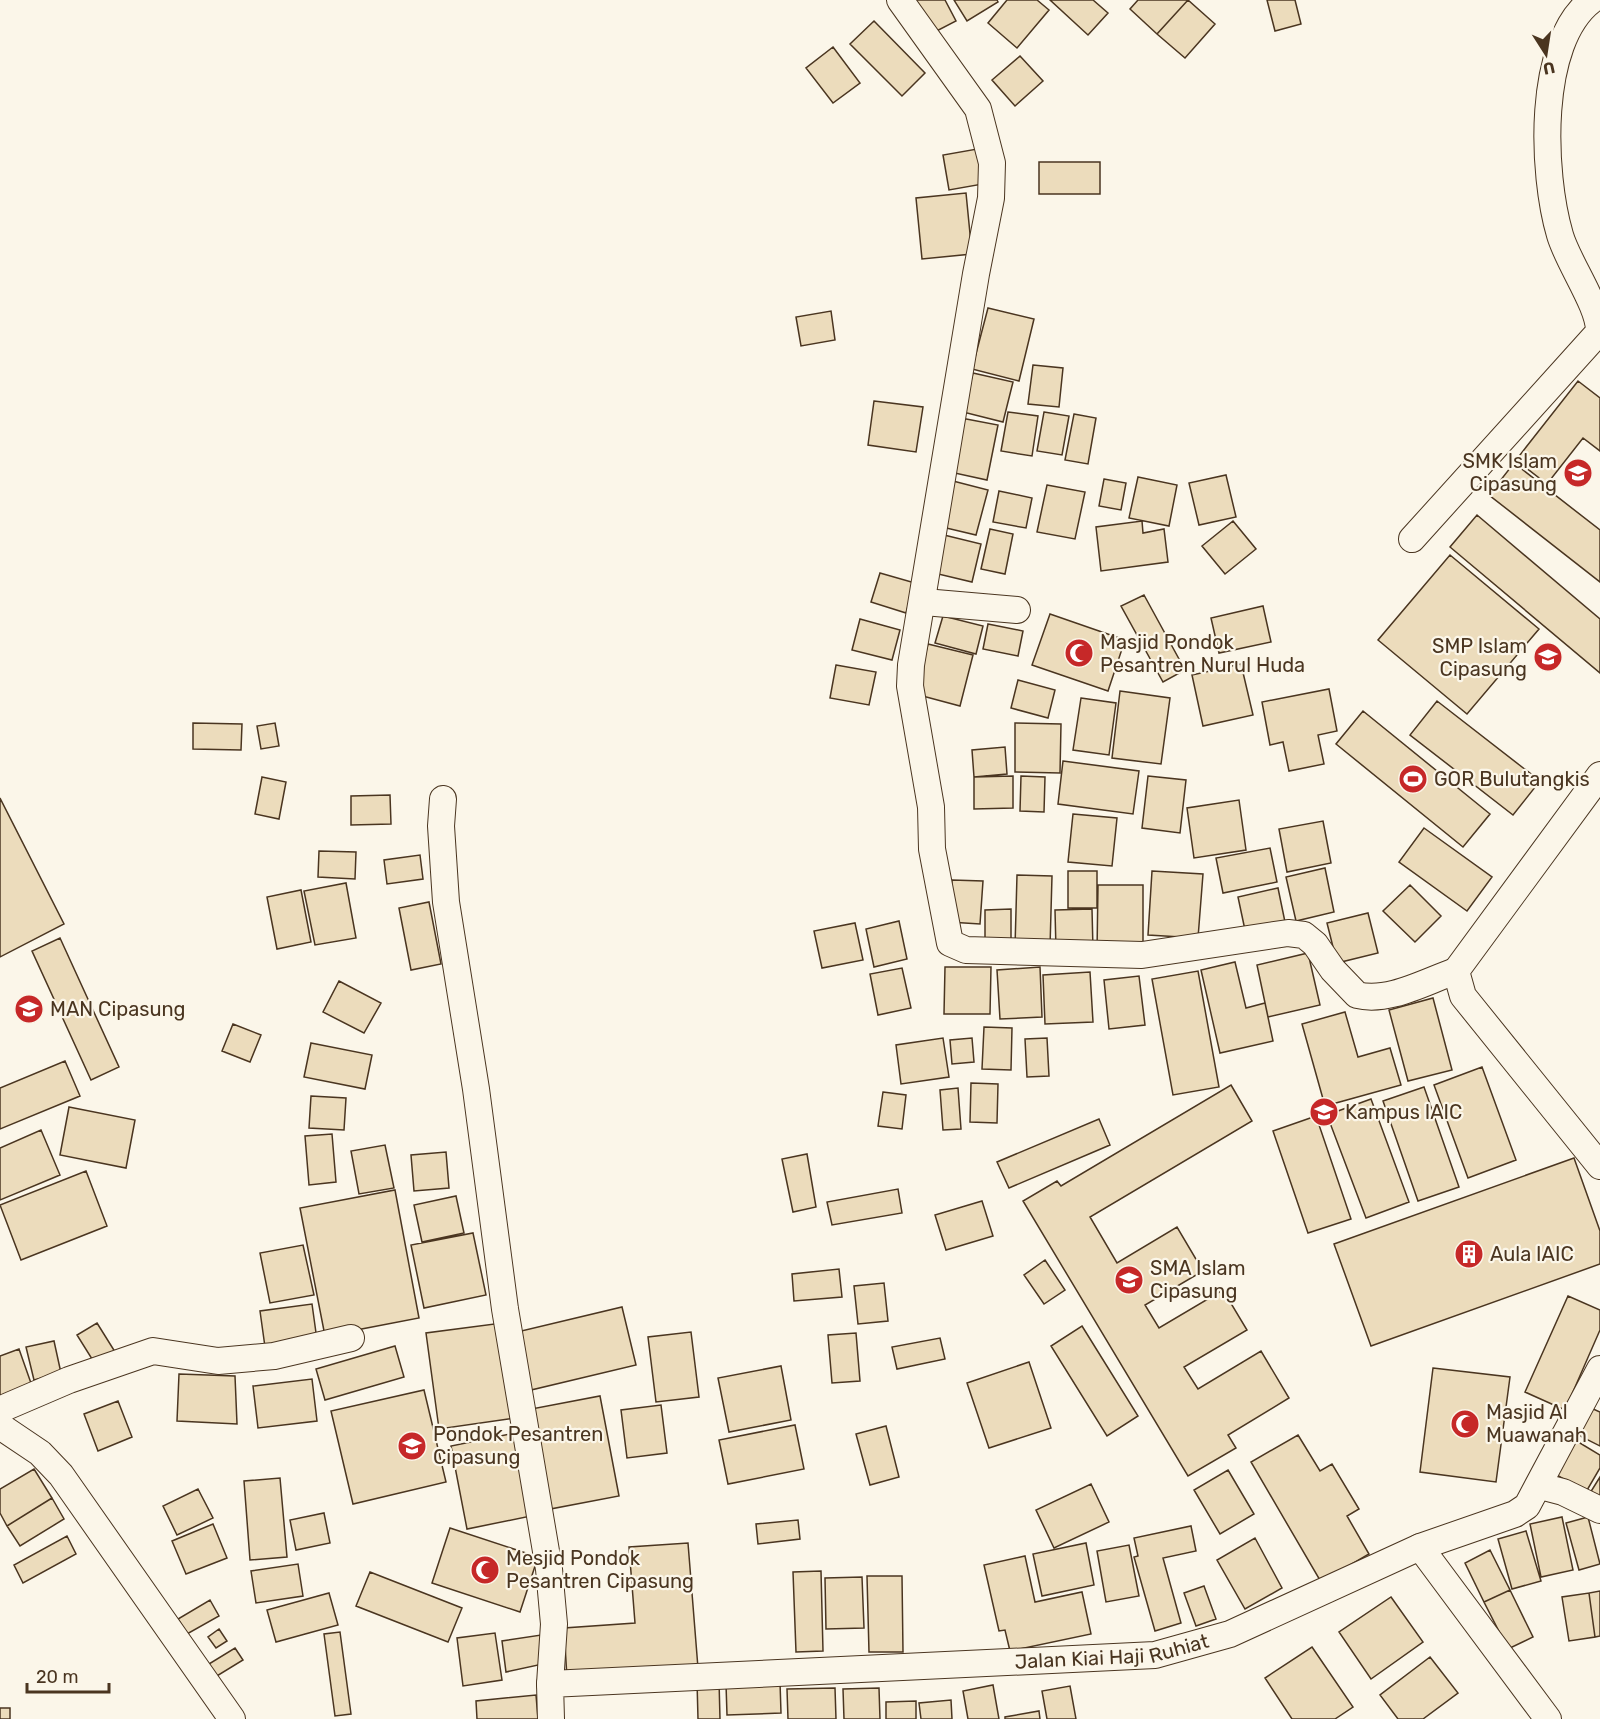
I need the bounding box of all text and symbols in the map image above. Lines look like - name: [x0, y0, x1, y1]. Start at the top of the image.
- north arrow: [1516, 24, 1576, 84]
- text: U: [1541, 58, 1557, 79]
- place label: SMK Islam Cipasung: [1463, 449, 1557, 496]
- school or university icon: SMK Islam Cipasung: [1562, 457, 1594, 489]
- place label: Masjid Pondok Pesantren Nurul Huda: [1100, 630, 1305, 677]
- place label: SMP Islam Cipasung: [1432, 634, 1527, 681]
- mosque icon: Masjid Pondok Pesantren Nurul Huda: [1063, 637, 1095, 669]
- school or university icon: SMP Islam Cipasung: [1532, 641, 1564, 673]
- sports icon: GOR Bulutangkis: [1397, 763, 1429, 795]
- place label: GOR Bulutangkis: [1434, 767, 1590, 791]
- school or university icon: MAN Cipasung: [13, 993, 45, 1025]
- place label: MAN Cipasung: [50, 997, 186, 1021]
- school or university icon: Kampus IAIC: [1308, 1096, 1340, 1128]
- place label: Kampus IAIC: [1345, 1100, 1462, 1124]
- building icon: Aula IAIC: [1453, 1238, 1485, 1270]
- place label: Aula IAIC: [1490, 1242, 1574, 1266]
- place label: SMA Islam Cipasung: [1150, 1256, 1245, 1303]
- school or university icon: SMA Islam Cipasung: [1113, 1264, 1145, 1296]
- place label: Masjid Al Muawanah: [1486, 1400, 1587, 1447]
- mosque icon: Masjid Al Muawanah: [1449, 1408, 1481, 1440]
- place label: Pondok Pesantren Cipasung: [433, 1422, 603, 1469]
- school or university icon: Pondok Pesantren Cipasung: [396, 1430, 428, 1462]
- place label: Mesjid Pondok Pesantren Cipasung: [506, 1546, 694, 1593]
- mosque icon: Mesjid Pondok Pesantren Cipasung: [469, 1554, 501, 1586]
- street label: Jalan Kiai Haji Ruhiat: [1014, 1629, 1211, 1674]
- scale bar: [27, 1656, 110, 1694]
- text: 20 m: [36, 1666, 78, 1688]

